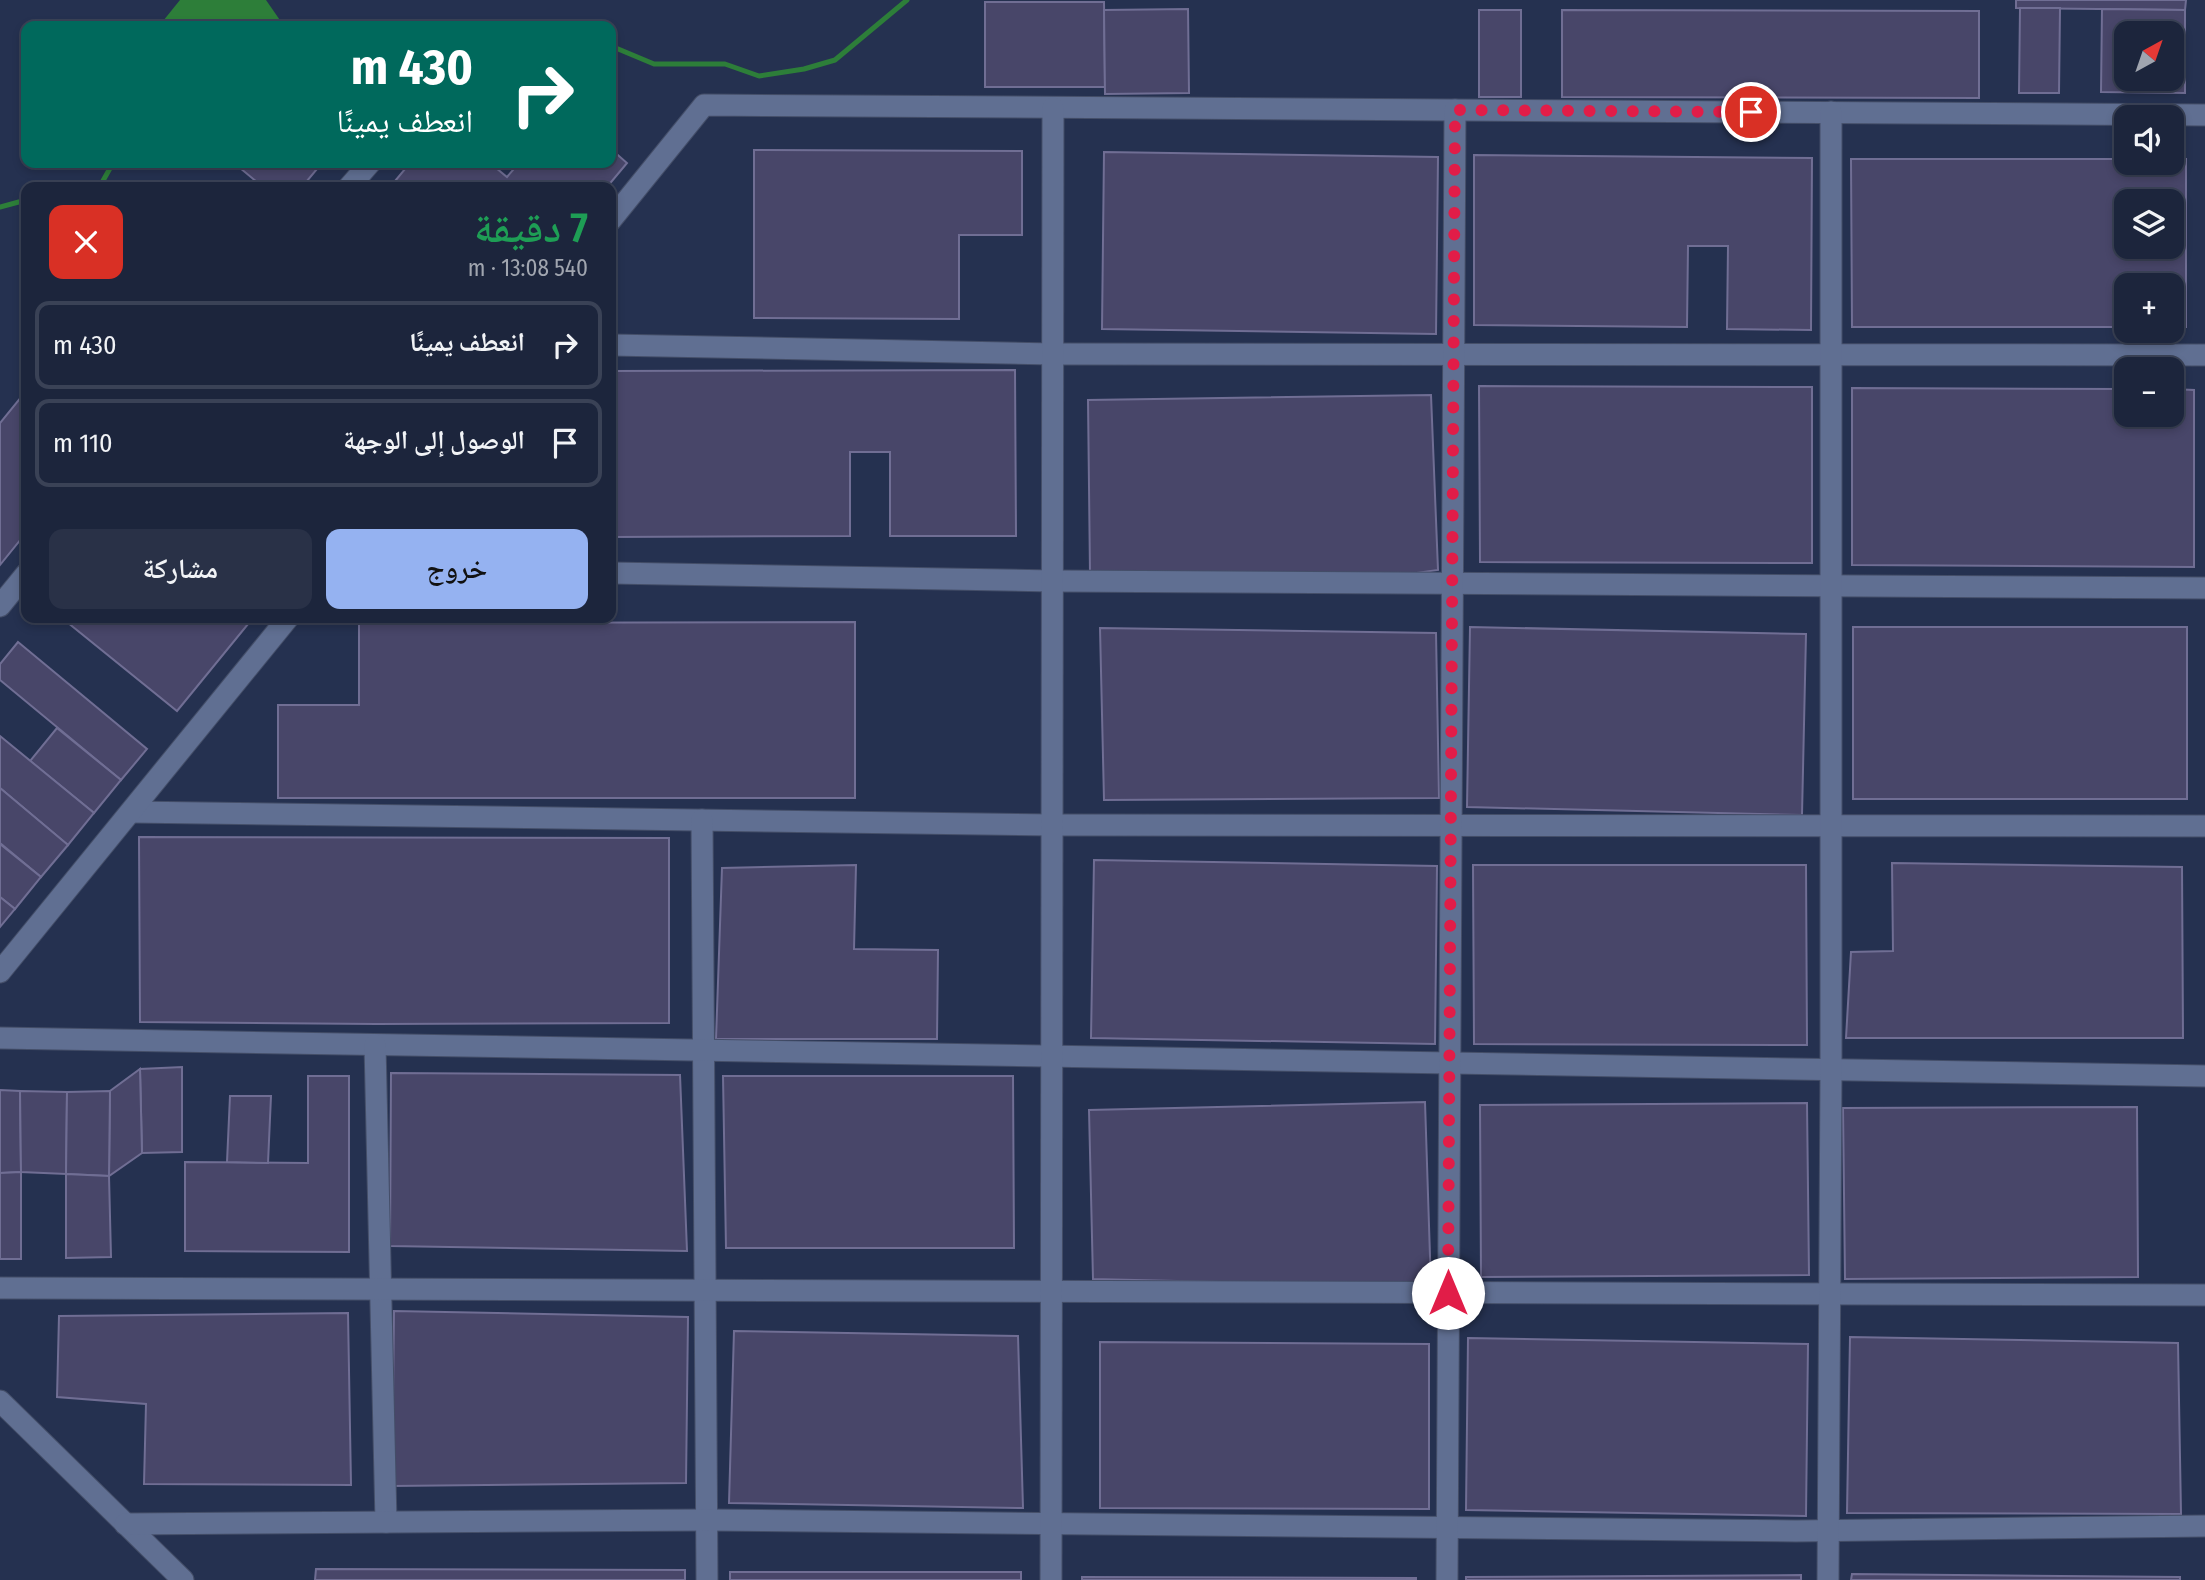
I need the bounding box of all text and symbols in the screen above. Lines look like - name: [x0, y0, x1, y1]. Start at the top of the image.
- north arrow: [2114, 21, 2184, 91]
- map controls: [2114, 21, 2184, 427]
- text: 430 m: [351, 38, 473, 97]
- icon: right: [497, 49, 588, 140]
- pin: [1721, 82, 1781, 142]
- icon: arrive: [1732, 93, 1770, 131]
- text: انعطف يمينًا: [336, 102, 473, 140]
- button: sound: [2114, 105, 2184, 175]
- button: layers: [2114, 189, 2184, 259]
- text: 7 دقيقة: [474, 203, 588, 253]
- button: close: [49, 205, 123, 279]
- text: 540 m · 13:08: [468, 254, 588, 282]
- button: +: [2114, 273, 2184, 343]
- icon: right: [546, 326, 584, 364]
- text: انعطف يمينًا: [409, 327, 525, 358]
- text: 430 m: [53, 330, 117, 361]
- button: −: [2114, 357, 2184, 427]
- icon: arrive: [546, 424, 584, 462]
- text: الوصول إلى الوجهة: [343, 425, 525, 456]
- text: 110 m: [53, 428, 113, 459]
- button: مشاركة: [49, 529, 312, 609]
- button: خروج: [326, 529, 588, 609]
- position arrow: [1411, 1256, 1485, 1330]

